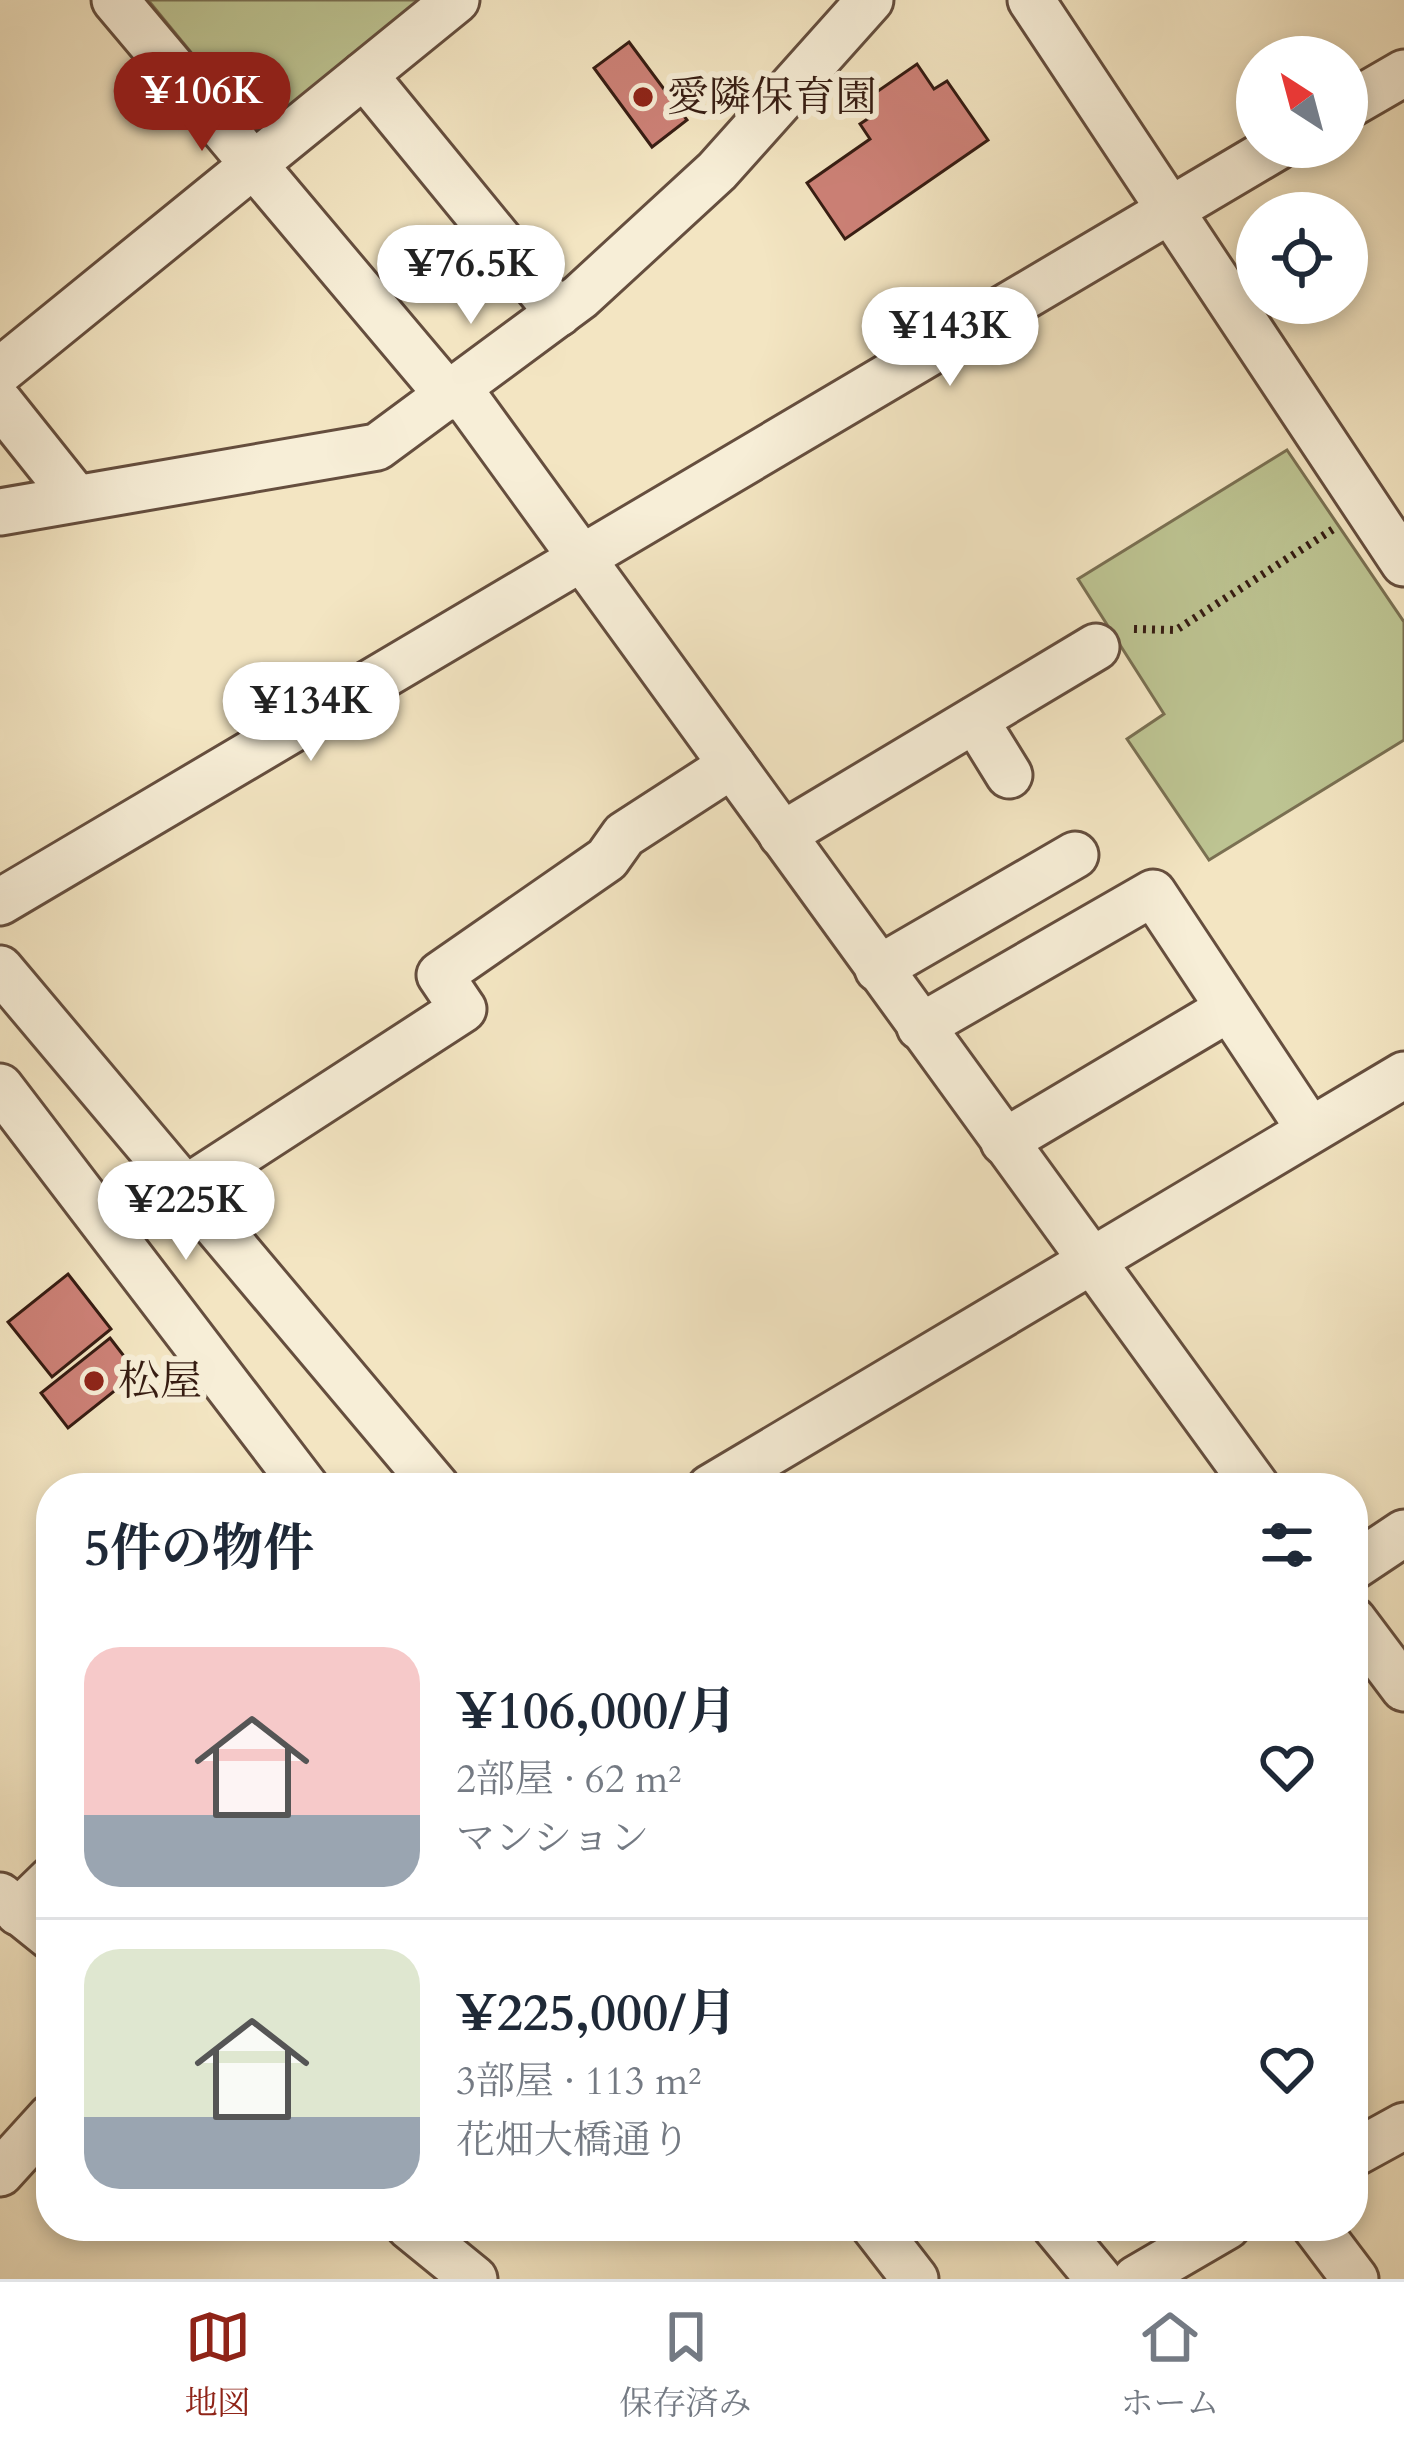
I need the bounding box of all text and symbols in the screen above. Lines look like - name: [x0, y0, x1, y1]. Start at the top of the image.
- north arrow: [1236, 36, 1368, 168]
- map controls: [1236, 36, 1368, 324]
- pin: ¥106K: [118, 52, 286, 154]
- text: ¥106K: [141, 64, 263, 117]
- place label: 愛隣保育園: [667, 69, 877, 126]
- marker: 愛隣保育園: [630, 84, 656, 110]
- button: locate: [1236, 192, 1368, 324]
- pin: ¥76.5K: [373, 225, 569, 327]
- text: ¥76.5K: [404, 237, 538, 290]
- pin: ¥143K: [866, 287, 1034, 389]
- text: ¥143K: [889, 299, 1011, 352]
- pin: ¥134K: [227, 662, 395, 764]
- text: ¥134K: [250, 674, 372, 727]
- pin: ¥225K: [102, 1161, 270, 1263]
- text: ¥225K: [125, 1173, 247, 1226]
- place label: 松屋: [118, 1353, 202, 1410]
- marker: 松屋: [81, 1368, 107, 1394]
- icon: filters: [1254, 1512, 1320, 1578]
- text: 5件の物件: [84, 1514, 314, 1584]
- text: ¥106,000/月: [456, 1677, 737, 1747]
- icon: home: [180, 1695, 324, 1839]
- icon: heart: [1254, 1734, 1320, 1800]
- text: 2部屋 · 62 m²: [456, 1753, 681, 1806]
- text: マンション: [456, 1812, 649, 1865]
- text: ¥225,000/月: [456, 1979, 737, 2049]
- icon: home: [180, 1997, 324, 2141]
- icon: heart: [1254, 2036, 1320, 2102]
- text: 3部屋 · 113 m²: [456, 2055, 701, 2108]
- text: 花畑大橋通り: [456, 2114, 690, 2167]
- tab: 地図: [185, 2304, 251, 2426]
- tab: 保存済み: [620, 2304, 752, 2426]
- tab: ホーム: [1121, 2304, 1220, 2426]

